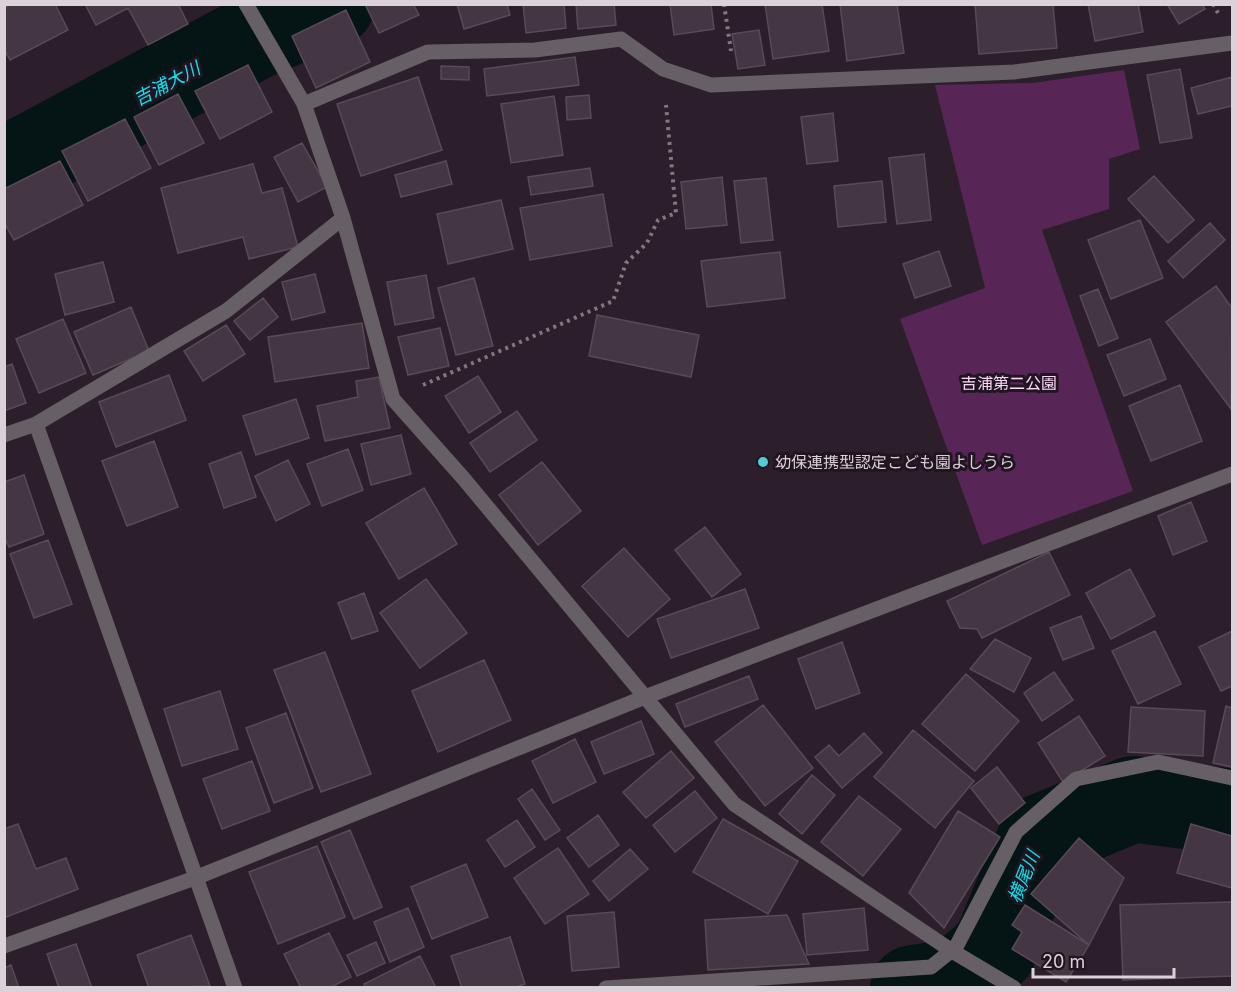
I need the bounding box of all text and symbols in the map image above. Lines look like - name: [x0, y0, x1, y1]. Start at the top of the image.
- water label: 吉浦大川: [130, 56, 205, 110]
- park label: 吉浦第二公園: [961, 373, 1057, 393]
- place label: 幼保連携型認定こども園よしうら: [775, 452, 1015, 472]
- marker: 幼保連携型認定こども園よしうら: [756, 455, 770, 469]
- water label: 横尾川: [1004, 846, 1044, 906]
- scale bar: [1033, 941, 1174, 979]
- text: 20 m: [1042, 951, 1085, 972]

